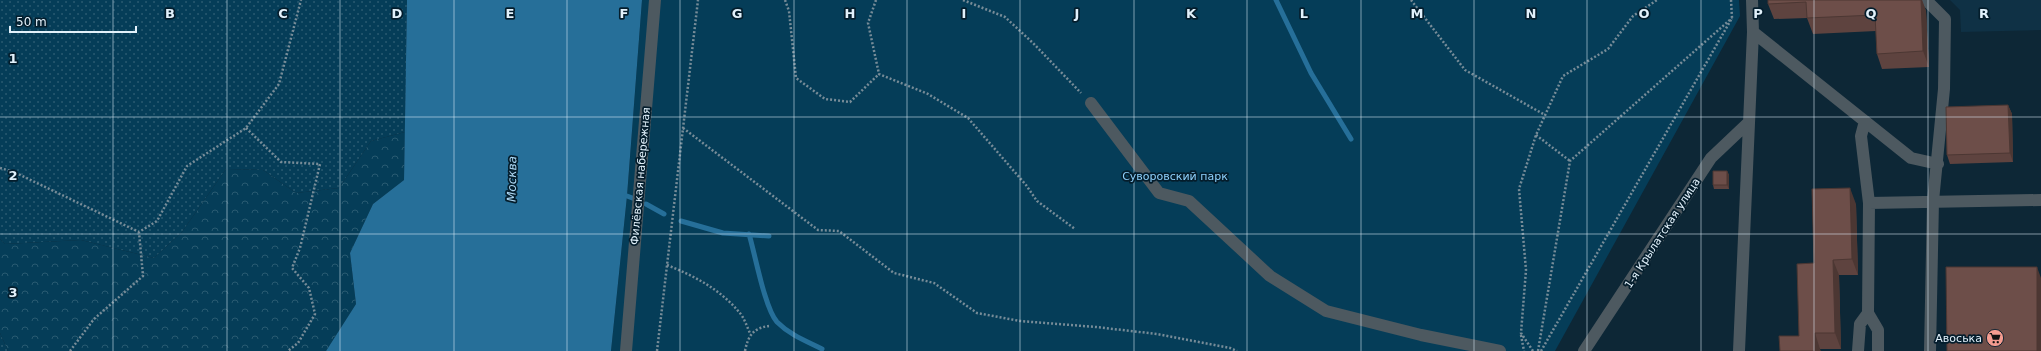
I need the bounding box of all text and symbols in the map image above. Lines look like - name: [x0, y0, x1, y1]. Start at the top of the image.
- text: B: [165, 6, 175, 21]
- text: C: [278, 6, 288, 21]
- text: D: [392, 6, 403, 21]
- text: E: [506, 6, 514, 21]
- text: F: [620, 6, 628, 21]
- text: G: [732, 6, 742, 21]
- text: H: [845, 6, 855, 21]
- text: I: [962, 6, 966, 21]
- text: J: [1074, 6, 1079, 21]
- text: K: [1186, 6, 1197, 21]
- text: L: [1300, 6, 1308, 21]
- text: M: [1411, 6, 1423, 21]
- text: N: [1526, 6, 1536, 21]
- text: O: [1638, 6, 1650, 21]
- text: P: [1753, 6, 1763, 21]
- text: Q: [1865, 6, 1877, 21]
- text: R: [1979, 6, 1989, 21]
- scale bar: [10, 8, 136, 34]
- text: 50 m: [16, 15, 47, 29]
- text: 1: [8, 51, 18, 66]
- street label: Филёвская набережная: [628, 107, 653, 245]
- water label: Москва: [505, 156, 519, 202]
- text: 2: [8, 168, 18, 183]
- park label: Суворовский парк: [1122, 170, 1228, 183]
- street label: 1-я Крылатская улица: [1622, 176, 1703, 291]
- text: 3: [8, 285, 18, 300]
- supermarket icon: Авоська: [1985, 328, 2005, 348]
- place label: Авоська: [1935, 332, 1982, 345]

